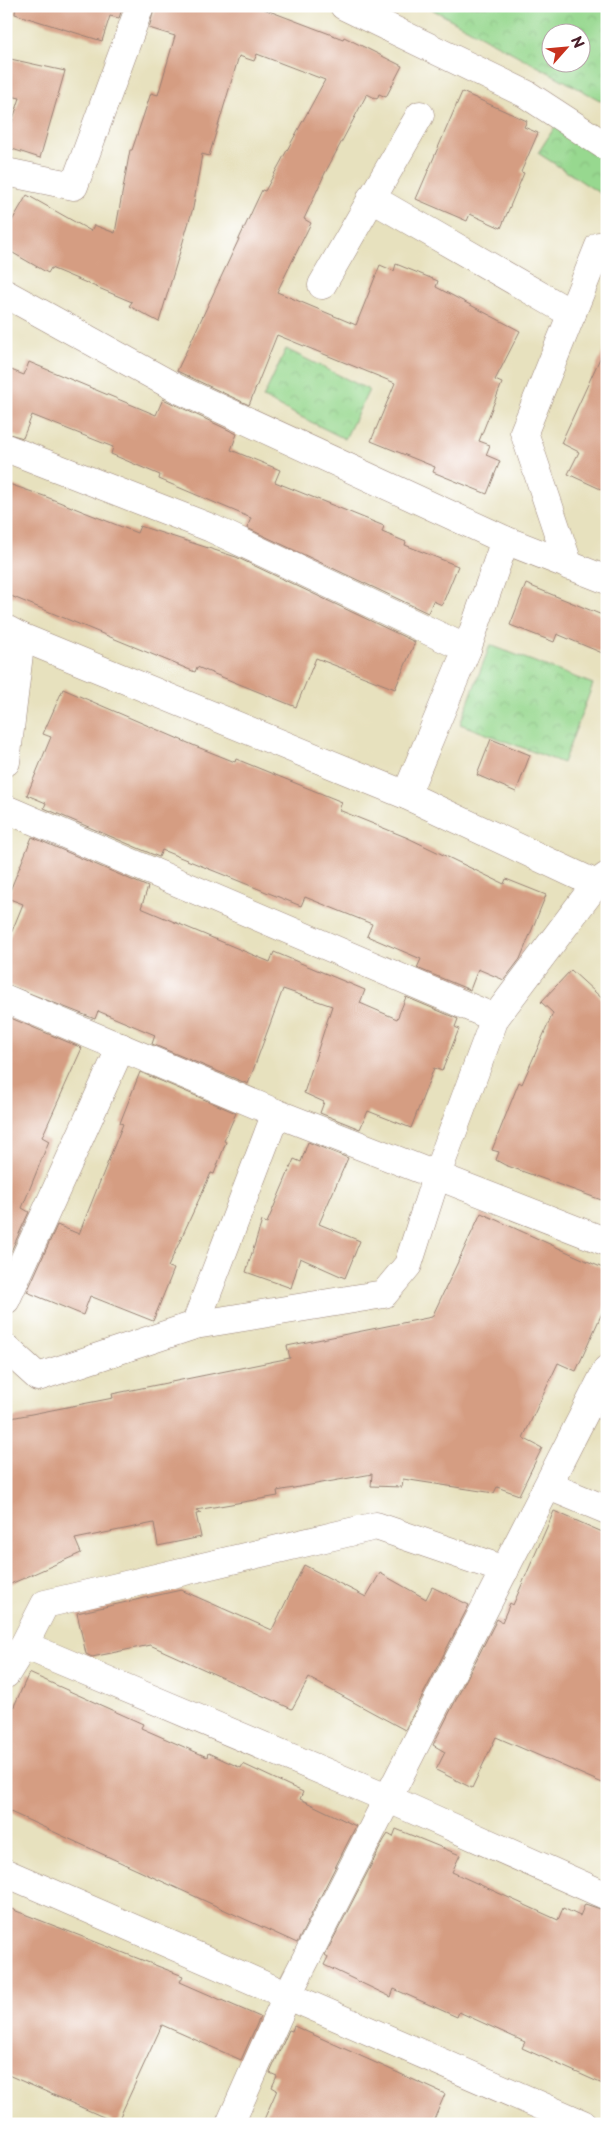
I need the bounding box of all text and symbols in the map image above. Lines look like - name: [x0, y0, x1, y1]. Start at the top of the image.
- north arrow: [540, 22, 590, 72]
- text: N: [566, 32, 590, 52]

